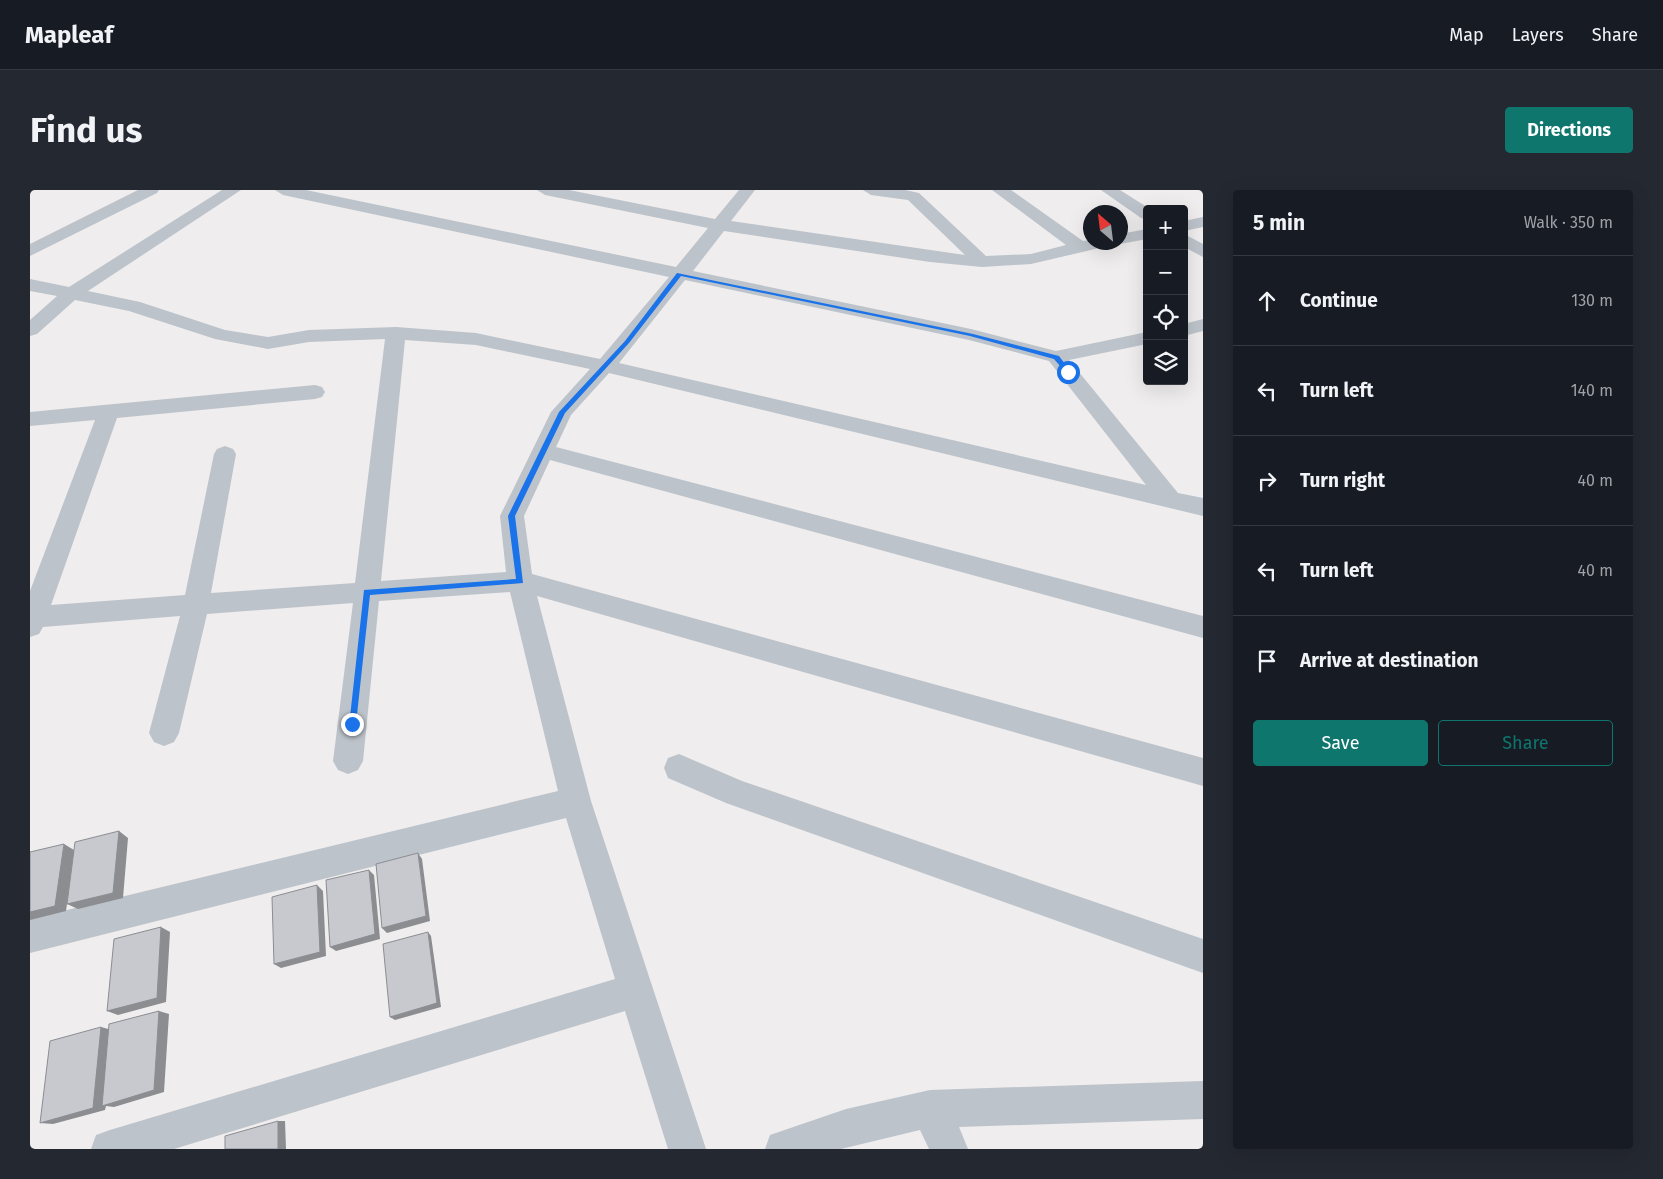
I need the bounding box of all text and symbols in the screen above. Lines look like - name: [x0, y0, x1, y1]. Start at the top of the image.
- text: Mapleaf: [25, 21, 113, 49]
- text: Map: [1449, 24, 1484, 46]
- text: Layers: [1512, 24, 1564, 46]
- text: Share: [1592, 24, 1638, 46]
- button: Directions: [1505, 107, 1633, 153]
- text: Find us: [30, 109, 142, 151]
- north arrow: [1083, 205, 1128, 250]
- map controls: [1143, 205, 1188, 385]
- button: +: [1143, 205, 1188, 250]
- text: 5 min: [1253, 210, 1305, 236]
- text: Walk · 350 m: [1524, 213, 1613, 232]
- button: −: [1143, 250, 1188, 295]
- icon: ahead: [1253, 287, 1281, 315]
- text: Continue: [1300, 289, 1378, 312]
- text: 130 m: [1571, 291, 1613, 310]
- button: locate: [1143, 295, 1188, 340]
- button: layers: [1143, 340, 1188, 385]
- route start: [1057, 361, 1080, 384]
- icon: left: [1253, 377, 1281, 405]
- text: Turn left: [1300, 379, 1374, 402]
- text: 140 m: [1571, 381, 1613, 400]
- icon: right: [1253, 467, 1281, 495]
- text: Turn right: [1300, 469, 1385, 492]
- text: 40 m: [1578, 471, 1613, 490]
- icon: left: [1253, 557, 1281, 585]
- text: Turn left: [1300, 559, 1374, 582]
- text: 40 m: [1578, 561, 1613, 580]
- icon: arrive: [1253, 647, 1281, 675]
- text: Arrive at destination: [1300, 649, 1479, 672]
- route end: [341, 713, 364, 736]
- button: Save: [1253, 720, 1428, 766]
- button: Share: [1438, 720, 1613, 766]

